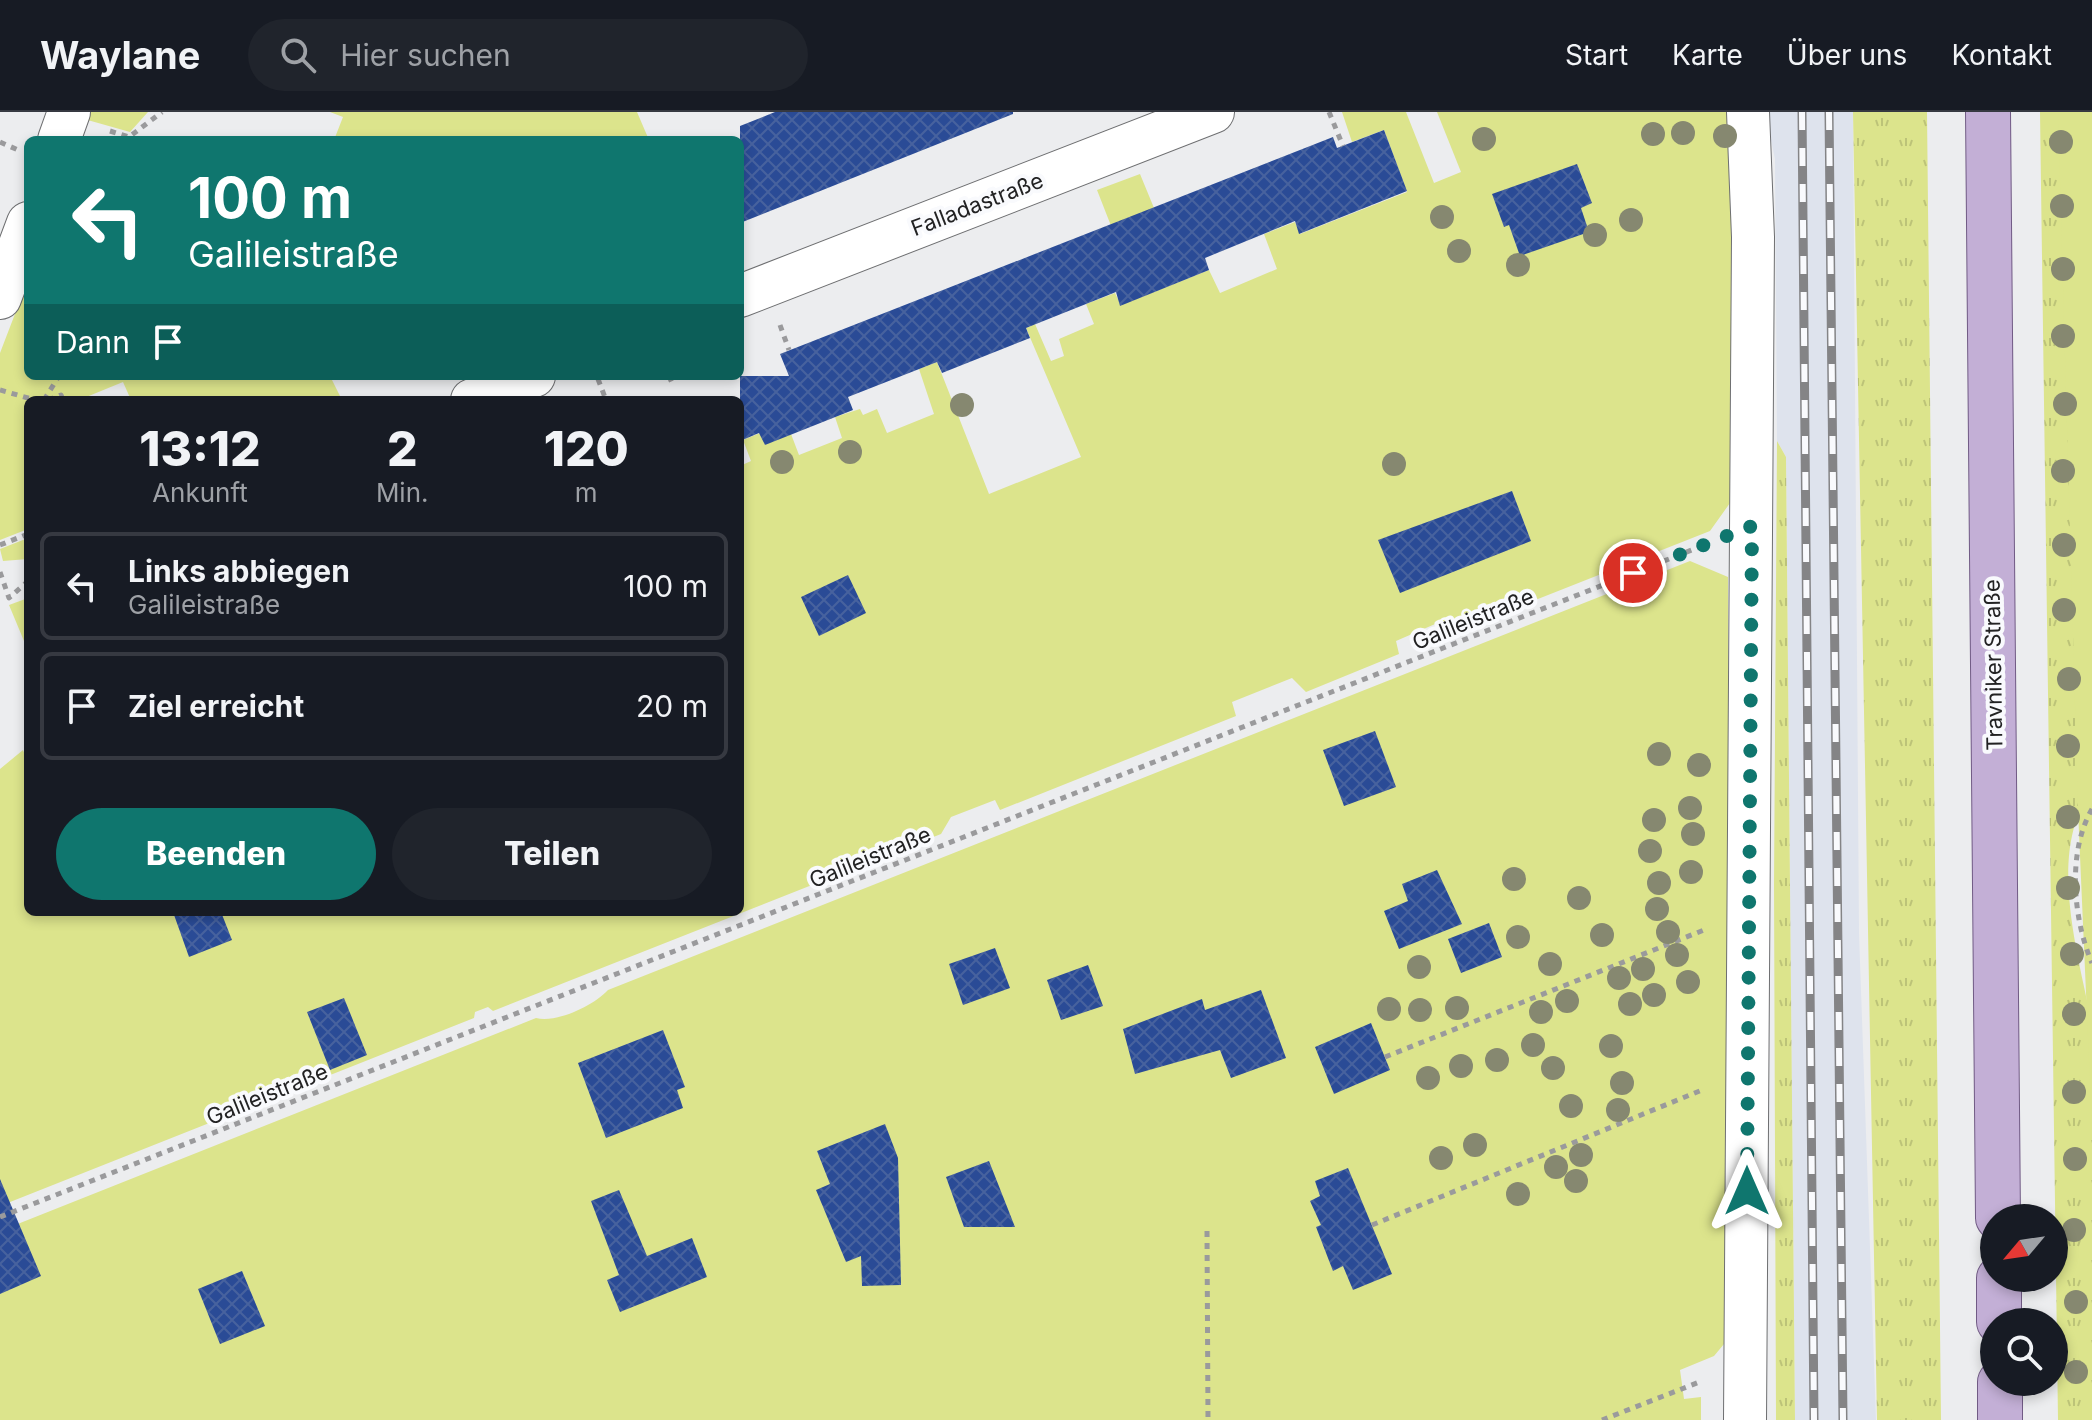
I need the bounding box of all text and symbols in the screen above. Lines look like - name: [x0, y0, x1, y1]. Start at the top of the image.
- search box: [248, 19, 808, 91]
- text: Waylane: [40, 32, 200, 78]
- icon: search: [276, 33, 320, 77]
- text: Hier suchen: [340, 37, 511, 73]
- text: Start: [1565, 38, 1628, 72]
- text: Karte: [1672, 38, 1743, 72]
- text: Über uns: [1787, 38, 1907, 72]
- text: Kontakt: [1951, 38, 2052, 72]
- text: 100 m: [188, 164, 352, 232]
- street label: Falladastraße: [907, 167, 1047, 241]
- icon: left: [56, 168, 160, 272]
- text: Galileistraße: [188, 232, 399, 276]
- icon: arrive: [146, 320, 190, 364]
- text: Dann: [56, 324, 130, 360]
- text: 13:12: [139, 419, 261, 478]
- text: 2: [387, 419, 418, 478]
- text: 120: [544, 419, 629, 478]
- text: Ankunft: [152, 477, 248, 508]
- text: Min.: [376, 477, 429, 508]
- text: m: [575, 477, 598, 508]
- pin: [1599, 539, 1667, 607]
- icon: arrive: [1611, 551, 1655, 595]
- text: Links abbiegen: [128, 553, 350, 589]
- icon: left: [60, 564, 104, 608]
- text: 100 m: [623, 568, 708, 604]
- street label: Travniker Straße: [1979, 579, 2007, 751]
- street label: Galileistraße: [1408, 583, 1538, 655]
- text: Galileistraße: [128, 589, 280, 620]
- icon: arrive: [60, 684, 104, 728]
- text: Ziel erreicht: [128, 688, 304, 724]
- text: 20 m: [636, 688, 708, 724]
- button: Beenden: [56, 808, 376, 900]
- button: Teilen: [392, 808, 712, 900]
- street label: Galileistraße: [805, 821, 935, 893]
- street label: Galileistraße: [202, 1058, 332, 1130]
- position arrow: [1705, 1149, 1789, 1233]
- north arrow: [1980, 1204, 2068, 1292]
- map controls: [1980, 1204, 2068, 1396]
- button: search: [1980, 1308, 2068, 1396]

